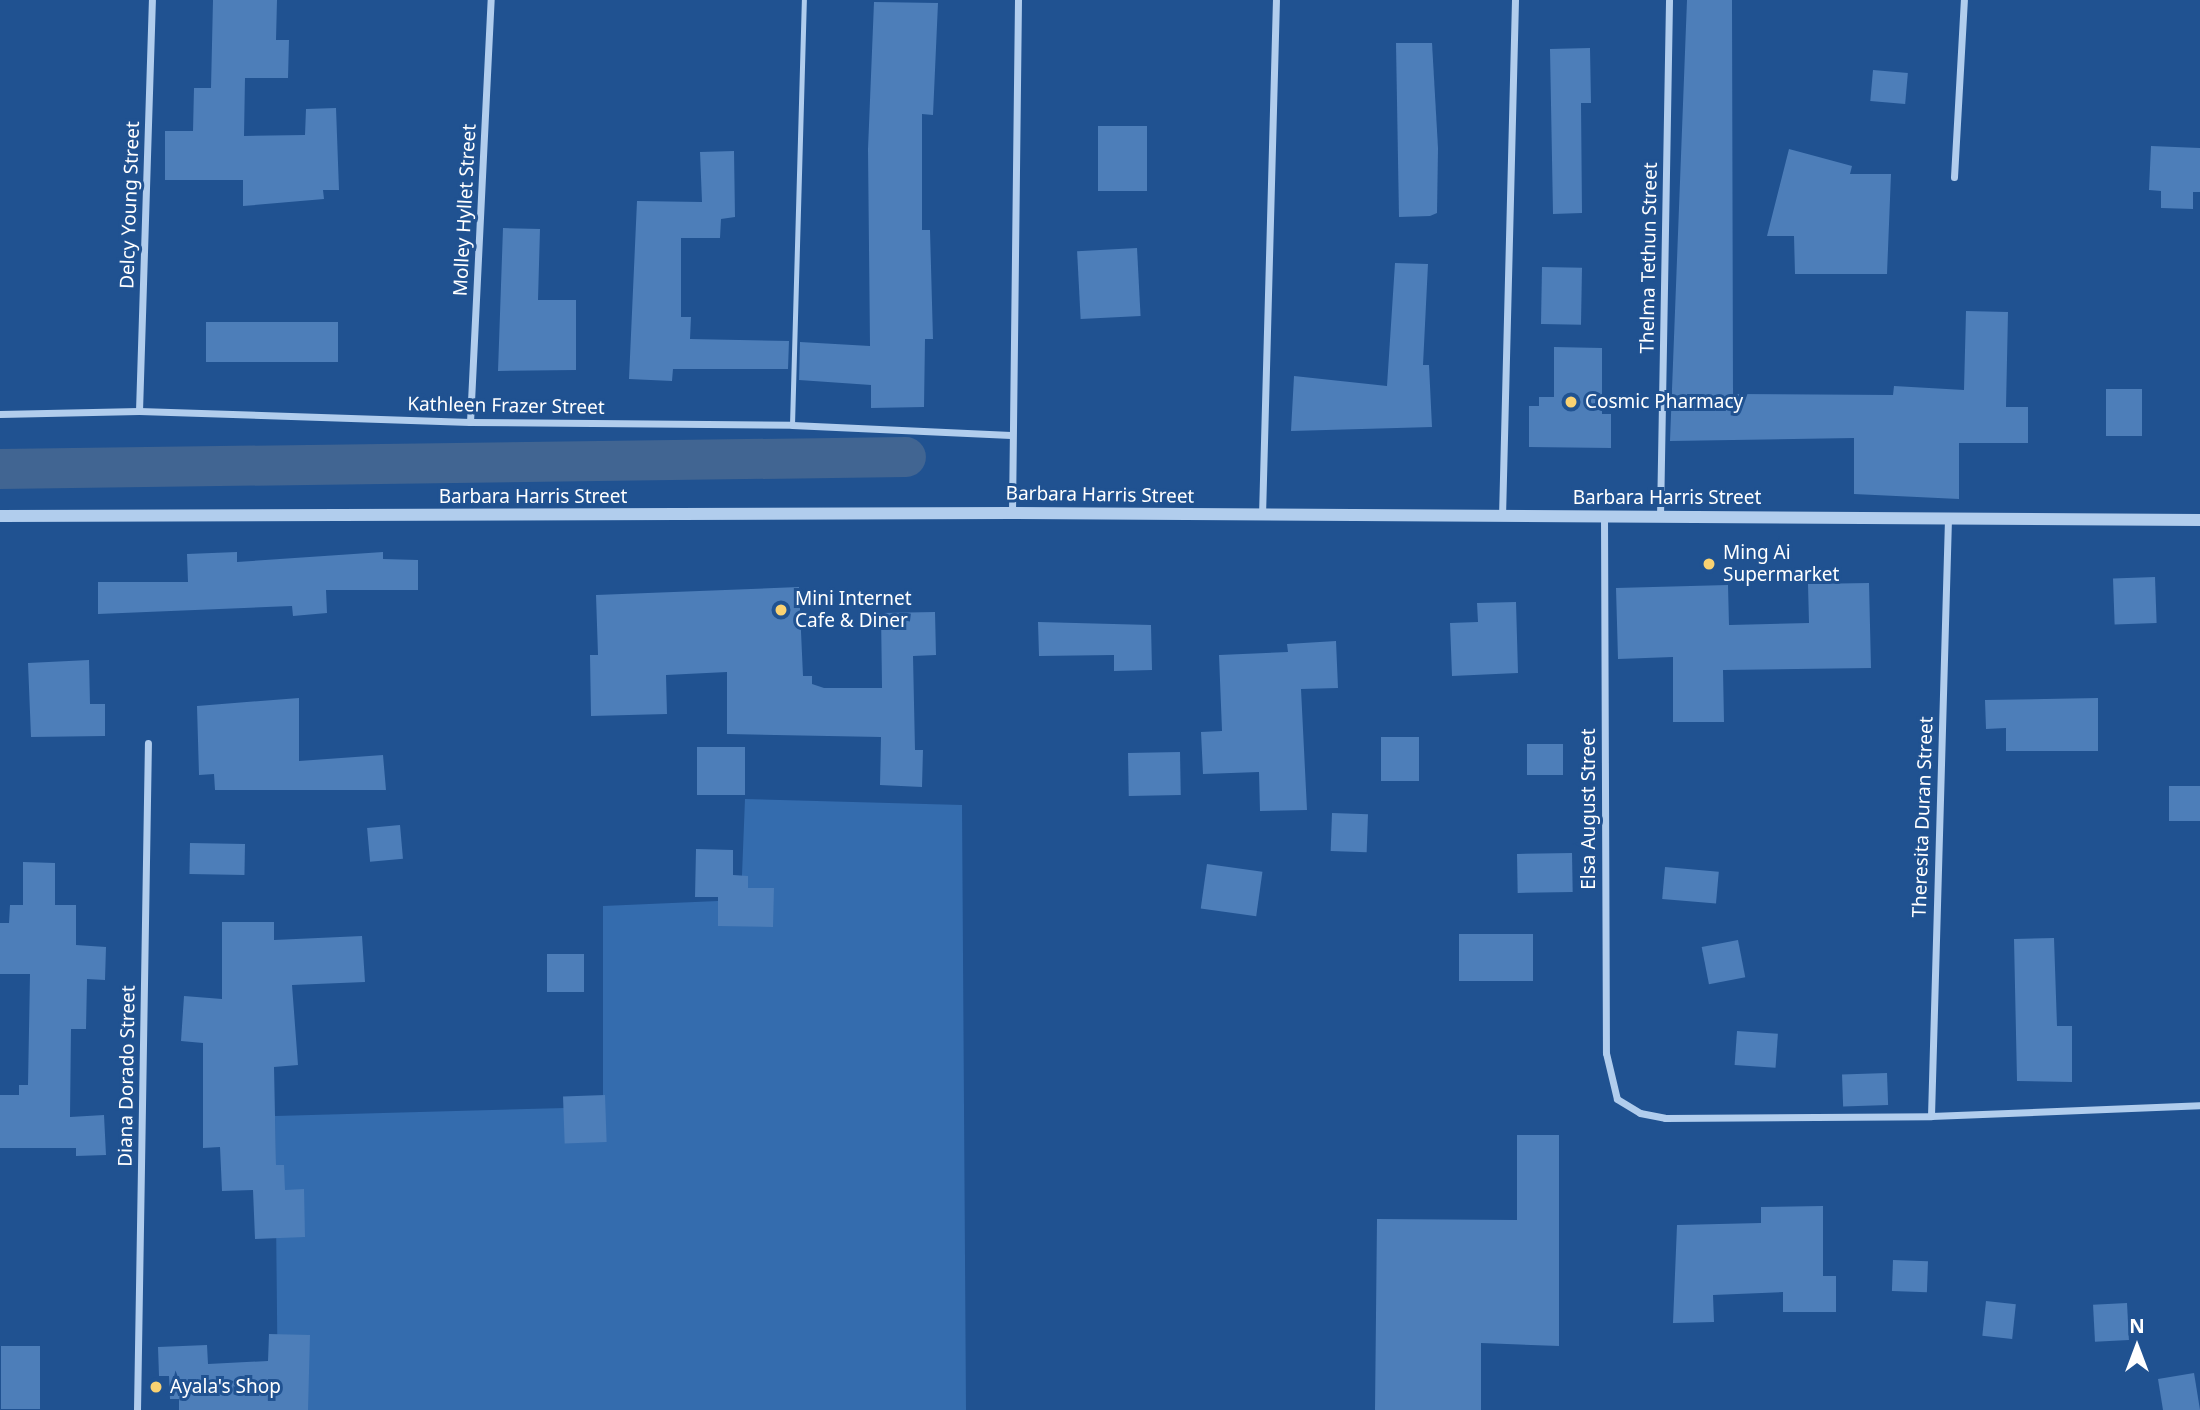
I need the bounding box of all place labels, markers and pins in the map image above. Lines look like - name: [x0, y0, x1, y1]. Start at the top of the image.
- place label: Cosmic Pharmacy: [1585, 391, 1743, 413]
- marker: Cosmic Pharmacy: [1563, 394, 1579, 410]
- place label: Ming Ai Supermarket: [1723, 542, 1839, 586]
- marker: Ming Ai Supermarket: [1701, 556, 1717, 572]
- place label: Mini Internet Cafe & Diner: [795, 588, 912, 632]
- marker: Mini Internet Cafe & Diner: [773, 602, 789, 618]
- place label: Ayala's Shop: [170, 1376, 281, 1398]
- marker: Ayala's Shop: [148, 1379, 164, 1395]

